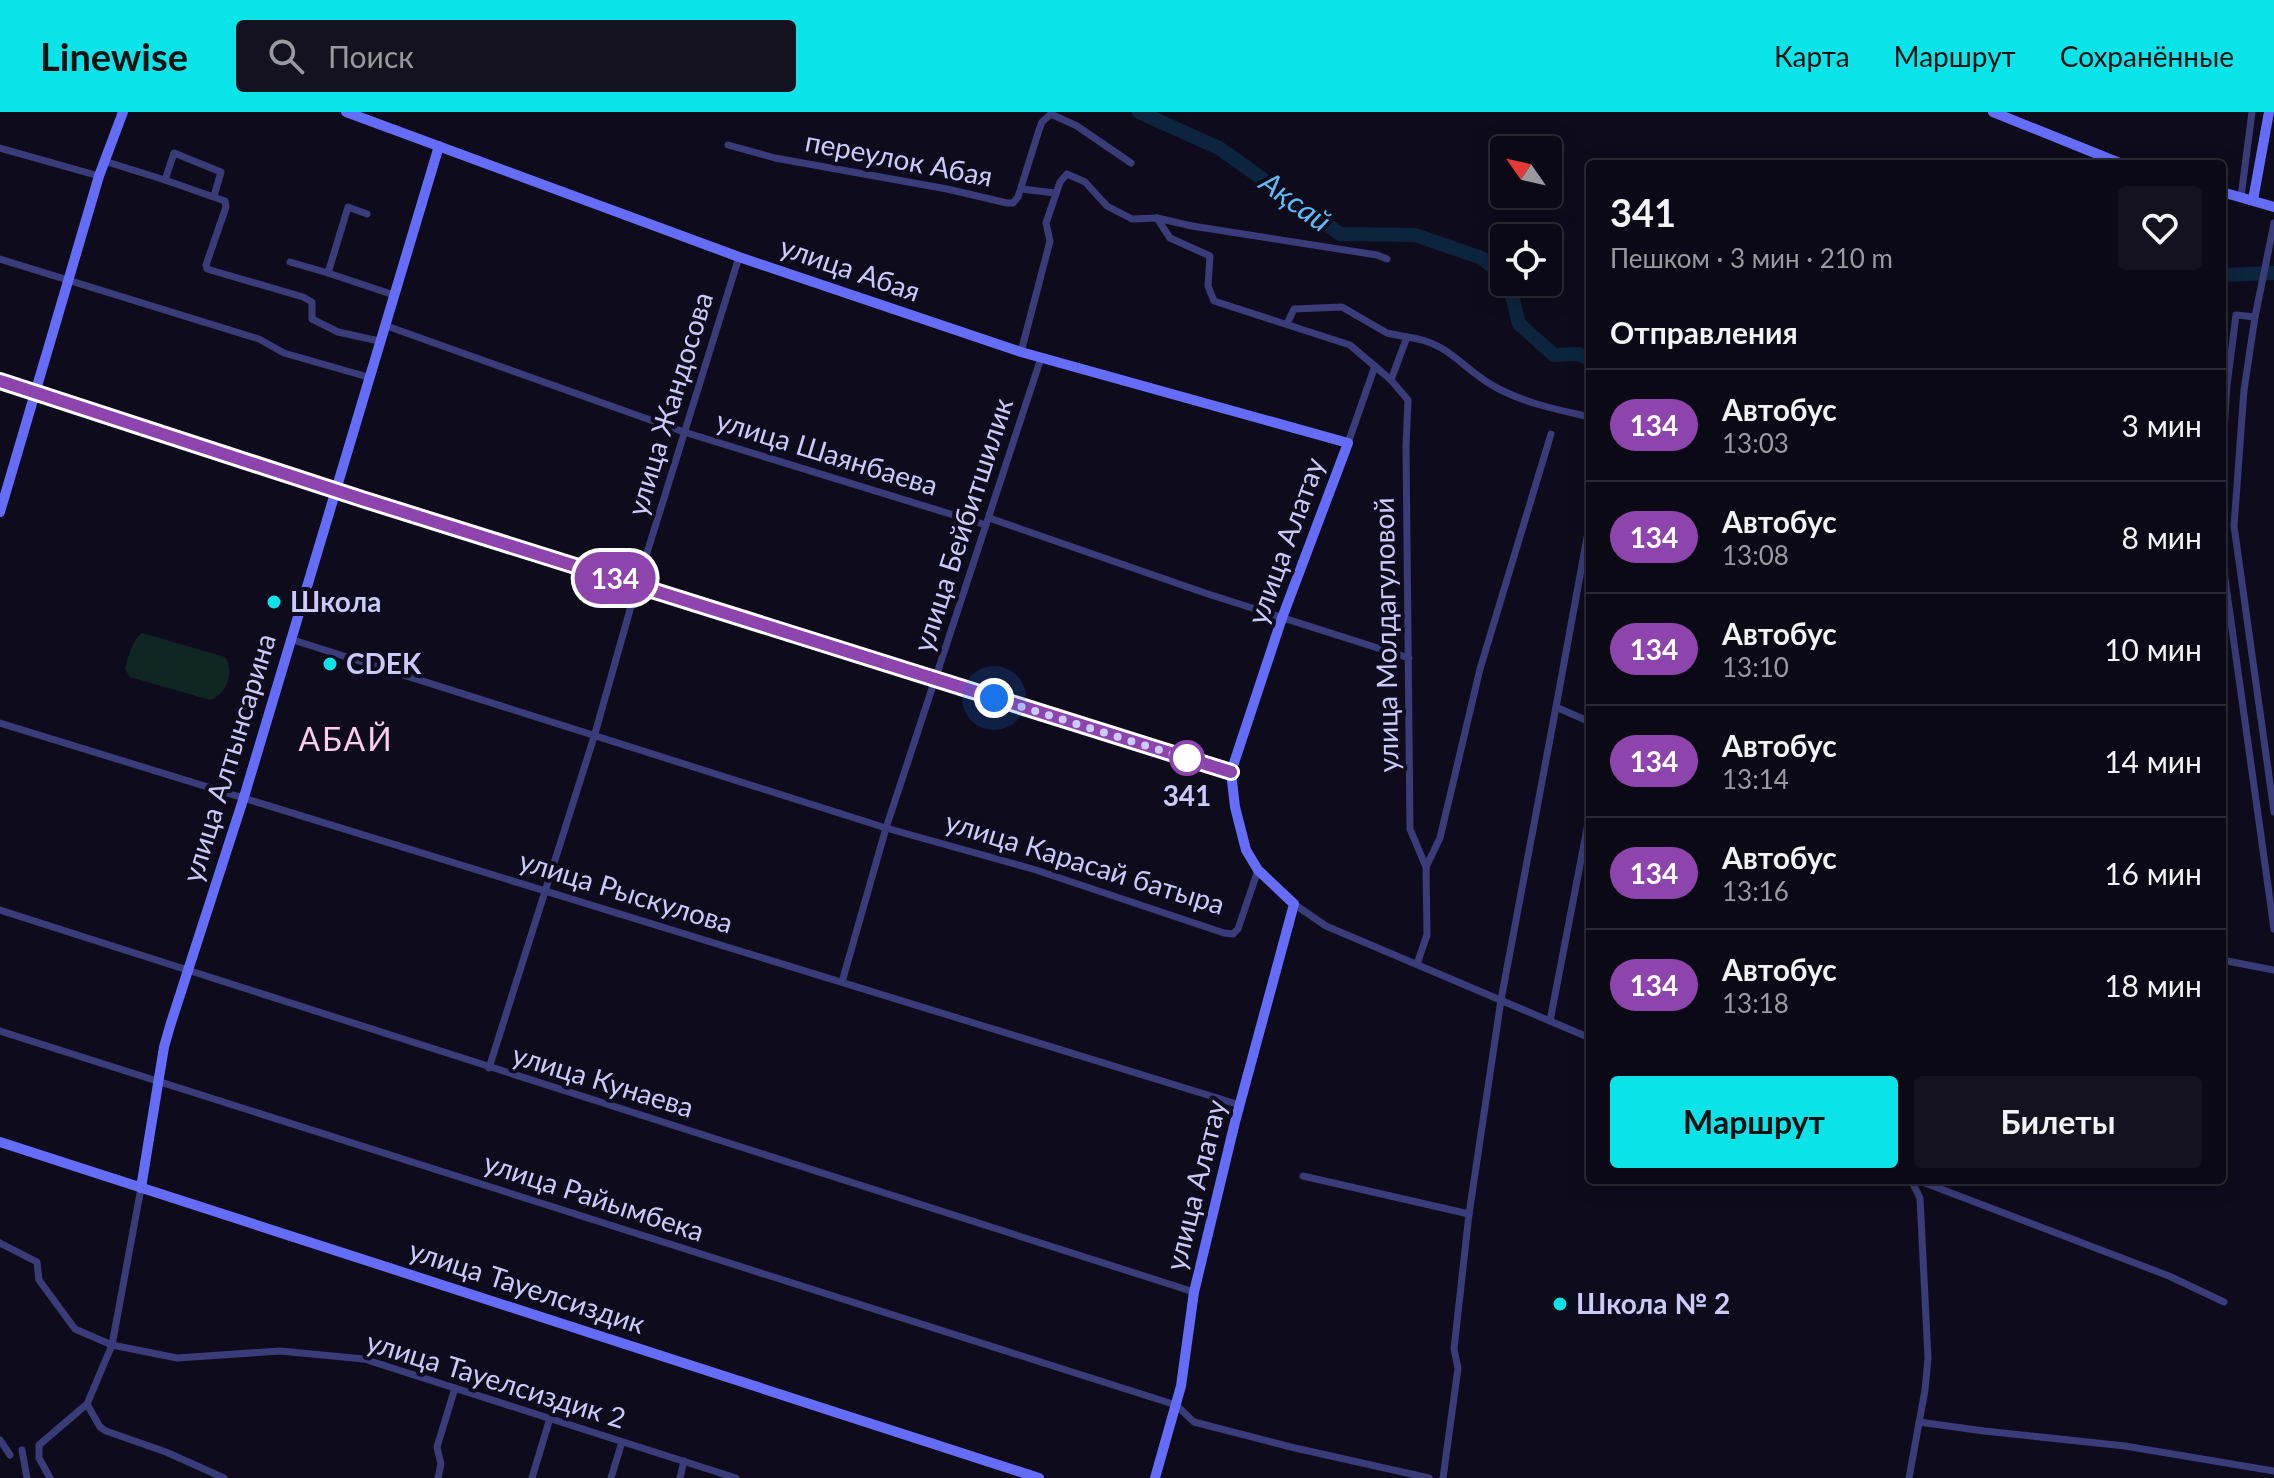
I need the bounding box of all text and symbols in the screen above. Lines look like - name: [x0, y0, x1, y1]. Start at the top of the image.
- search box: [236, 20, 796, 92]
- text: Linewise: [40, 33, 188, 79]
- icon: search: [264, 34, 308, 78]
- text: Поиск: [328, 38, 414, 74]
- text: Карта: [1774, 39, 1850, 73]
- text: Маршрут: [1894, 39, 2016, 73]
- text: Сохранённые: [2060, 39, 2234, 73]
- street label: переулок Абая: [803, 123, 996, 193]
- north arrow: [1490, 136, 1562, 208]
- map controls: [1490, 136, 1562, 296]
- water label: Ақсай: [1253, 162, 1339, 238]
- button: heart: [2118, 186, 2202, 270]
- text: 341: [1610, 189, 1676, 235]
- button: locate: [1490, 224, 1562, 296]
- street label: улица Абая: [776, 228, 925, 308]
- text: Пешком · 3 мин · 210 m: [1610, 242, 1893, 274]
- street label: улица Жандосова: [619, 288, 719, 520]
- text: Отправления: [1610, 314, 1798, 350]
- text: Автобус: [1722, 391, 1837, 427]
- street label: улица Бейбитшилик: [905, 393, 1019, 656]
- street label: улица Шаянбаева: [712, 402, 942, 502]
- text: 3 мин: [2122, 407, 2202, 443]
- text: 134: [1630, 408, 1678, 442]
- text: 13:03: [1722, 427, 1789, 459]
- street label: улица Алатау: [1239, 452, 1331, 629]
- street label: улица Молдагуловой: [1366, 497, 1404, 773]
- text: Автобус: [1722, 503, 1837, 539]
- text: 8 мин: [2122, 519, 2202, 555]
- text: 134: [1630, 520, 1678, 554]
- text: 13:08: [1722, 539, 1789, 571]
- line badge: 134: [569, 552, 661, 604]
- text: 134: [591, 561, 639, 595]
- place label: Школа: [290, 584, 382, 618]
- marker: Школа: [265, 593, 283, 611]
- text: Автобус: [1722, 615, 1837, 651]
- street label: улица Алтынсарина: [174, 629, 282, 886]
- text: 10 мин: [2104, 631, 2202, 667]
- text: 134: [1630, 632, 1678, 666]
- place label: CDEK: [346, 646, 422, 680]
- text: 13:10: [1722, 651, 1789, 683]
- marker: CDEK: [321, 655, 339, 673]
- your location: [974, 678, 1014, 718]
- district label: АБАЙ: [298, 719, 394, 758]
- text: Автобус: [1722, 727, 1837, 763]
- marker: 341: [1170, 741, 1204, 775]
- text: 14 мин: [2104, 743, 2202, 779]
- text: 134: [1630, 744, 1678, 778]
- text: 13:14: [1722, 763, 1789, 795]
- place label: 341: [1163, 778, 1211, 812]
- street label: улица Карасай батыра: [942, 803, 1229, 921]
- text: Автобус: [1722, 839, 1837, 875]
- street label: улица Рыскулова: [515, 842, 737, 940]
- text: 16 мин: [2104, 855, 2202, 891]
- text: 134: [1630, 856, 1678, 890]
- text: 13:16: [1722, 875, 1789, 907]
- text: Автобус: [1722, 951, 1837, 987]
- text: 18 мин: [2104, 967, 2202, 1003]
- text: 134: [1630, 968, 1678, 1002]
- text: 13:18: [1722, 987, 1789, 1019]
- street label: улица Кунаева: [509, 1036, 698, 1124]
- button: Маршрут: [1610, 1076, 1898, 1168]
- button: Билеты: [1914, 1076, 2202, 1168]
- street label: улица Алатау: [1157, 1095, 1233, 1274]
- street label: улица Райымбека: [480, 1144, 709, 1248]
- street label: улица Тауелсиздик: [405, 1232, 650, 1340]
- place label: Школа № 2: [1576, 1286, 1730, 1320]
- marker: Школа № 2: [1551, 1295, 1569, 1313]
- street label: улица Тауелсиздик 2: [363, 1323, 630, 1435]

